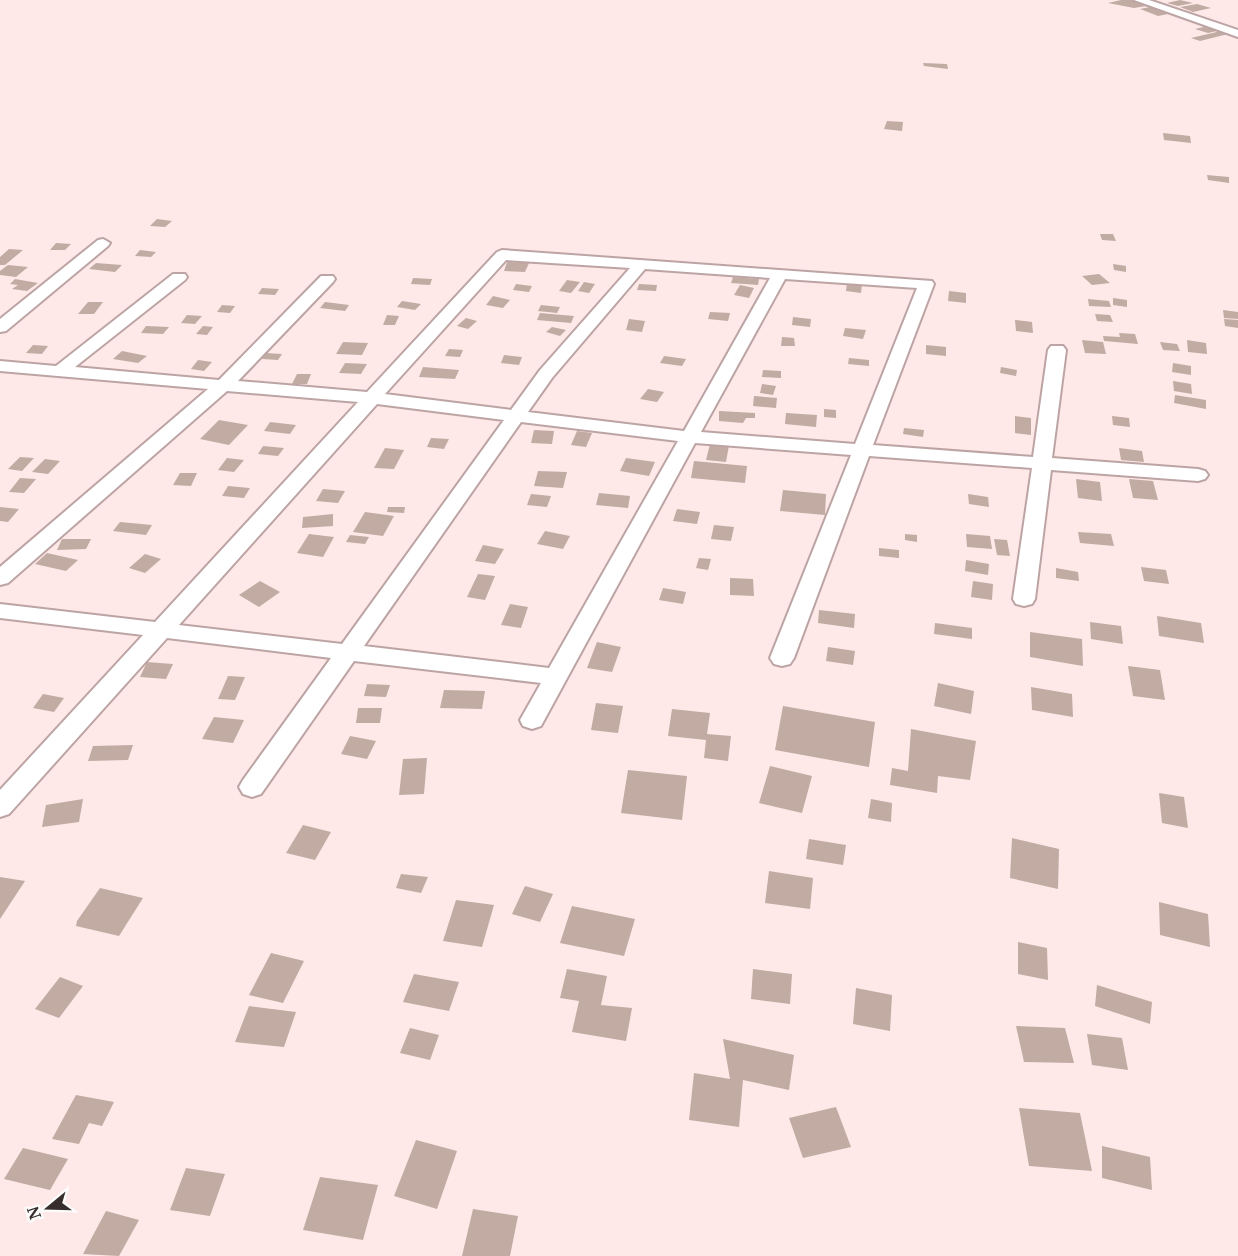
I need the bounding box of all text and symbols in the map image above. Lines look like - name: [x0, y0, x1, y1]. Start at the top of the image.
- north arrow: [18, 1178, 78, 1238]
- text: N: [21, 1203, 46, 1222]

